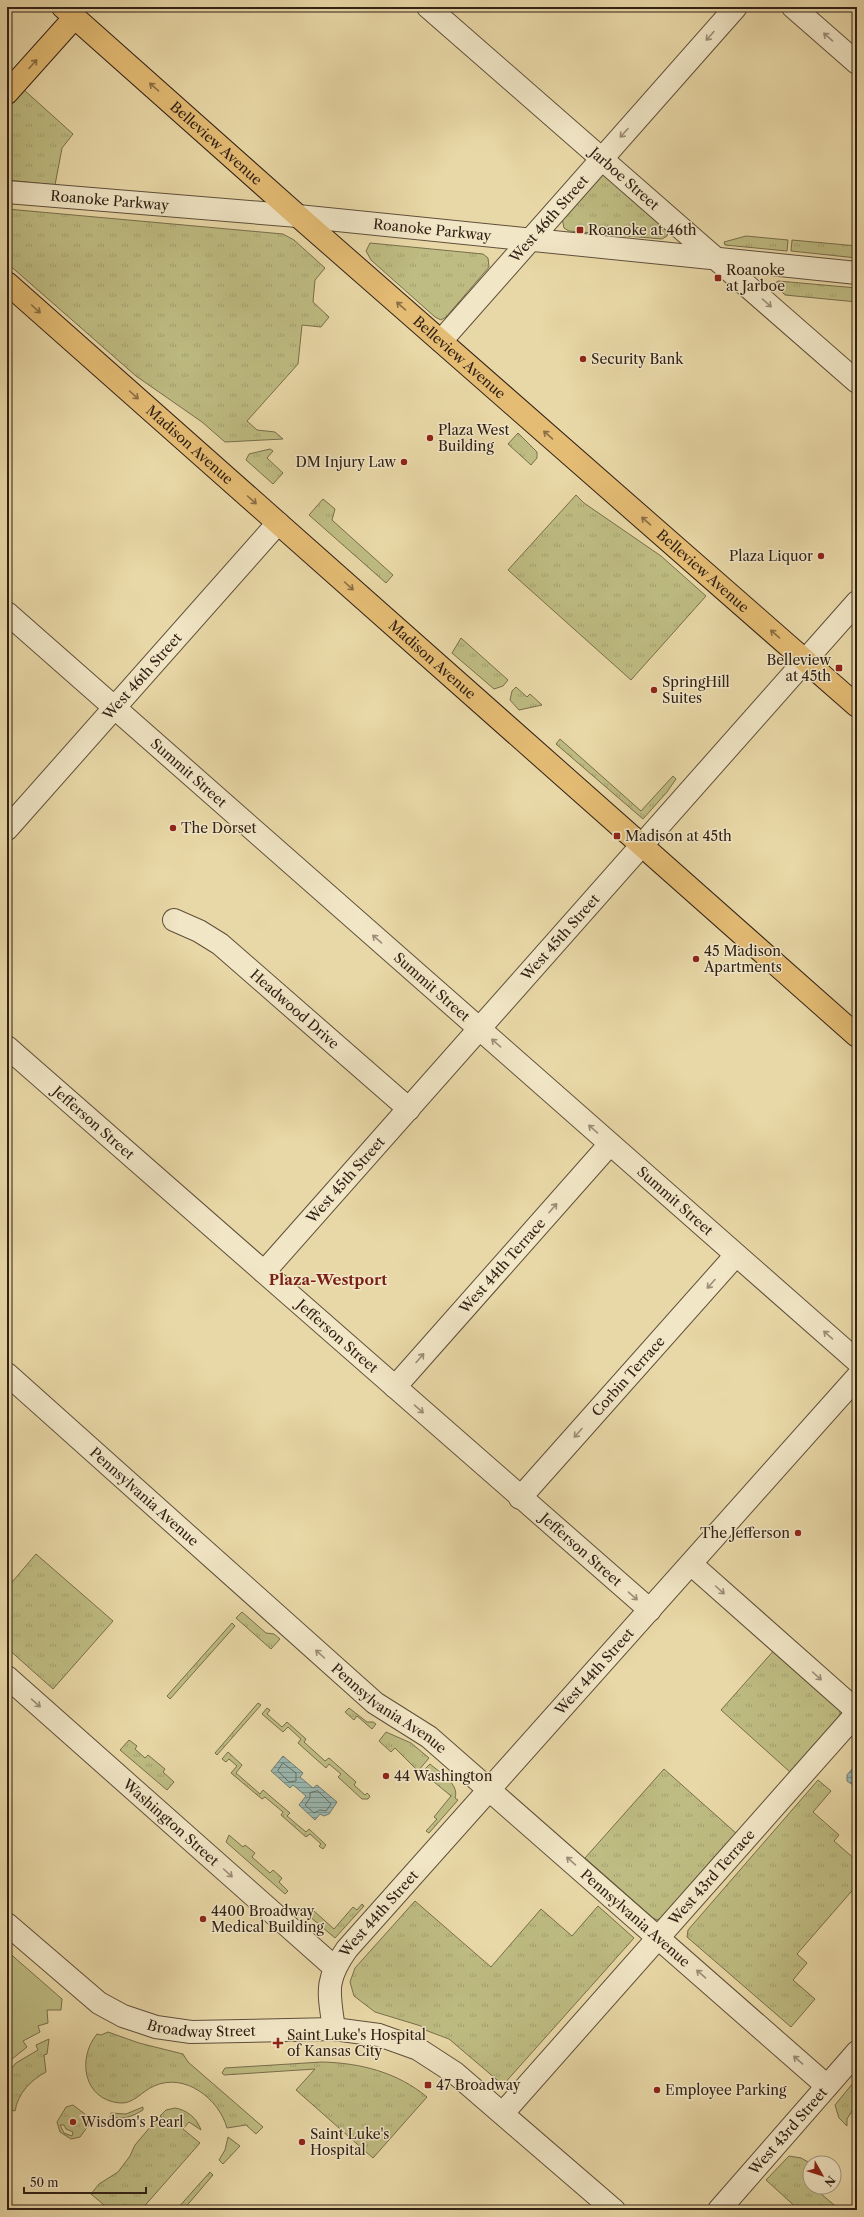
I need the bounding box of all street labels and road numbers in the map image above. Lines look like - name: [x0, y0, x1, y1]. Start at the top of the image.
- street label: Belleview Avenue: [166, 98, 266, 189]
- street label: Jarboe Street: [585, 142, 663, 214]
- street label: West 46th Street: [505, 172, 592, 267]
- street label: Roanoke Parkway: [50, 187, 170, 214]
- street label: Roanoke Parkway: [372, 215, 492, 245]
- street label: Belleview Avenue: [409, 312, 509, 403]
- street label: Madison Avenue: [142, 401, 237, 488]
- street label: Belleview Avenue: [653, 526, 753, 616]
- street label: Madison Avenue: [385, 616, 480, 703]
- street label: West 46th Street: [98, 629, 186, 724]
- street label: Summit Street: [147, 734, 231, 811]
- street label: West 45th Street: [517, 890, 603, 985]
- street label: Summit Street: [390, 949, 474, 1025]
- street label: Headwood Drive: [246, 965, 343, 1053]
- street label: Jefferson Street: [47, 1081, 138, 1163]
- street label: West 45th Street: [302, 1133, 389, 1228]
- street label: Summit Street: [633, 1163, 717, 1239]
- street label: West 44th Terrace: [455, 1214, 549, 1318]
- street label: Jefferson Street: [291, 1294, 382, 1377]
- street label: Corbin Terrace: [588, 1332, 669, 1420]
- street label: Pennsylvania Avenue: [86, 1443, 202, 1550]
- street label: Jefferson Street: [535, 1508, 626, 1590]
- street label: West 44th Street: [550, 1625, 638, 1719]
- street label: Pennsylvania Avenue: [328, 1659, 450, 1757]
- street label: Washington Street: [118, 1774, 223, 1870]
- street label: West 43rd Terrace: [664, 1826, 759, 1929]
- street label: Pennsylvania Avenue: [577, 1865, 694, 1971]
- street label: West 44th Street: [335, 1866, 422, 1961]
- street label: Broadway Street: [145, 2016, 256, 2041]
- street label: West 43rd Street: [744, 2083, 831, 2179]

